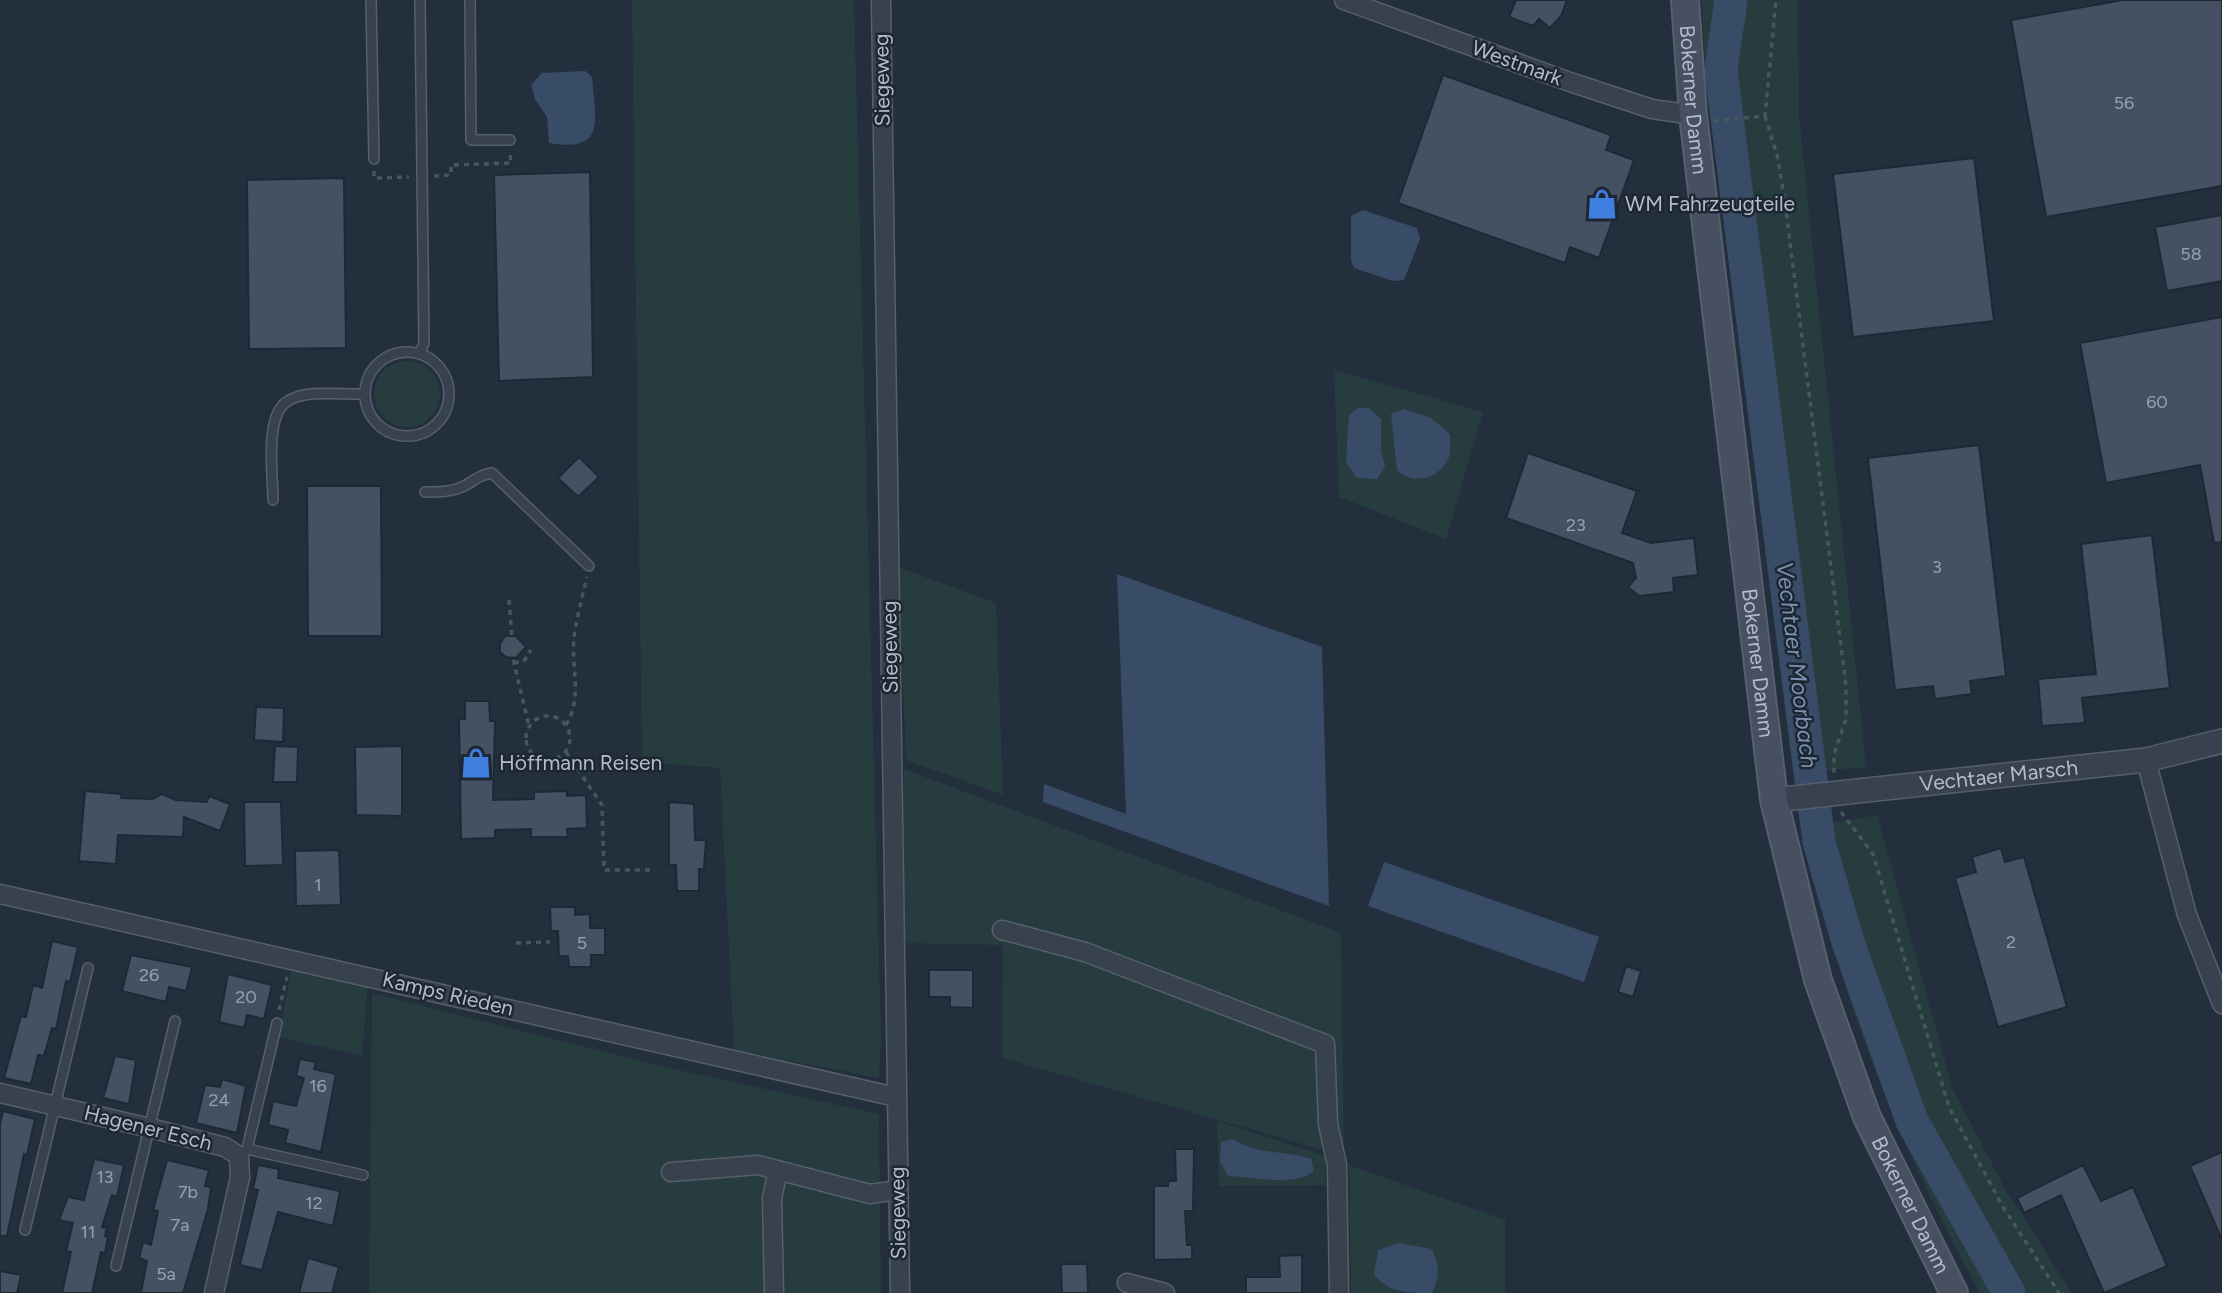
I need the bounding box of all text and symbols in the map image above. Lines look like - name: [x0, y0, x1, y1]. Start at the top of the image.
- street label: Bokerner Damm: [1675, 24, 1713, 176]
- street label: Siegeweg: [868, 33, 895, 127]
- street label: Westmark: [1469, 35, 1567, 91]
- house number: 56: [2114, 92, 2134, 114]
- shop icon: WM Fahrzeugteile: [1585, 187, 1619, 221]
- place label: WM Fahrzeugteile: [1625, 191, 1795, 216]
- house number: 58: [2180, 243, 2202, 265]
- house number: 60: [2146, 391, 2168, 413]
- house number: 23: [1566, 514, 1586, 536]
- house number: 3: [1932, 556, 1942, 578]
- water label: Vechtaer Moorbach: [1770, 560, 1824, 770]
- street label: Bokerner Damm: [1737, 587, 1780, 739]
- street label: Siegeweg: [876, 600, 903, 694]
- shop icon: Höffmann Reisen: [459, 746, 493, 780]
- place label: Höffmann Reisen: [499, 750, 662, 775]
- street label: Vechtaer Marsch: [1918, 754, 2079, 796]
- house number: 1: [314, 874, 322, 896]
- house number: 2: [2006, 931, 2016, 953]
- house number: 5: [577, 932, 587, 954]
- house number: 26: [139, 964, 159, 986]
- street label: Kamps Rieden: [380, 966, 516, 1021]
- house number: 20: [235, 986, 257, 1008]
- house number: 16: [309, 1075, 327, 1097]
- house number: 24: [208, 1089, 230, 1111]
- street label: Hagener Esch: [82, 1100, 215, 1155]
- street label: Bokerner Damm: [1867, 1132, 1955, 1278]
- house number: 13: [96, 1166, 114, 1188]
- street label: Siegeweg: [884, 1166, 911, 1260]
- house number: 7b: [178, 1181, 198, 1203]
- house number: 12: [305, 1192, 323, 1214]
- house number: 7a: [171, 1214, 189, 1236]
- house number: 11: [81, 1221, 95, 1243]
- house number: 5a: [156, 1263, 176, 1285]

